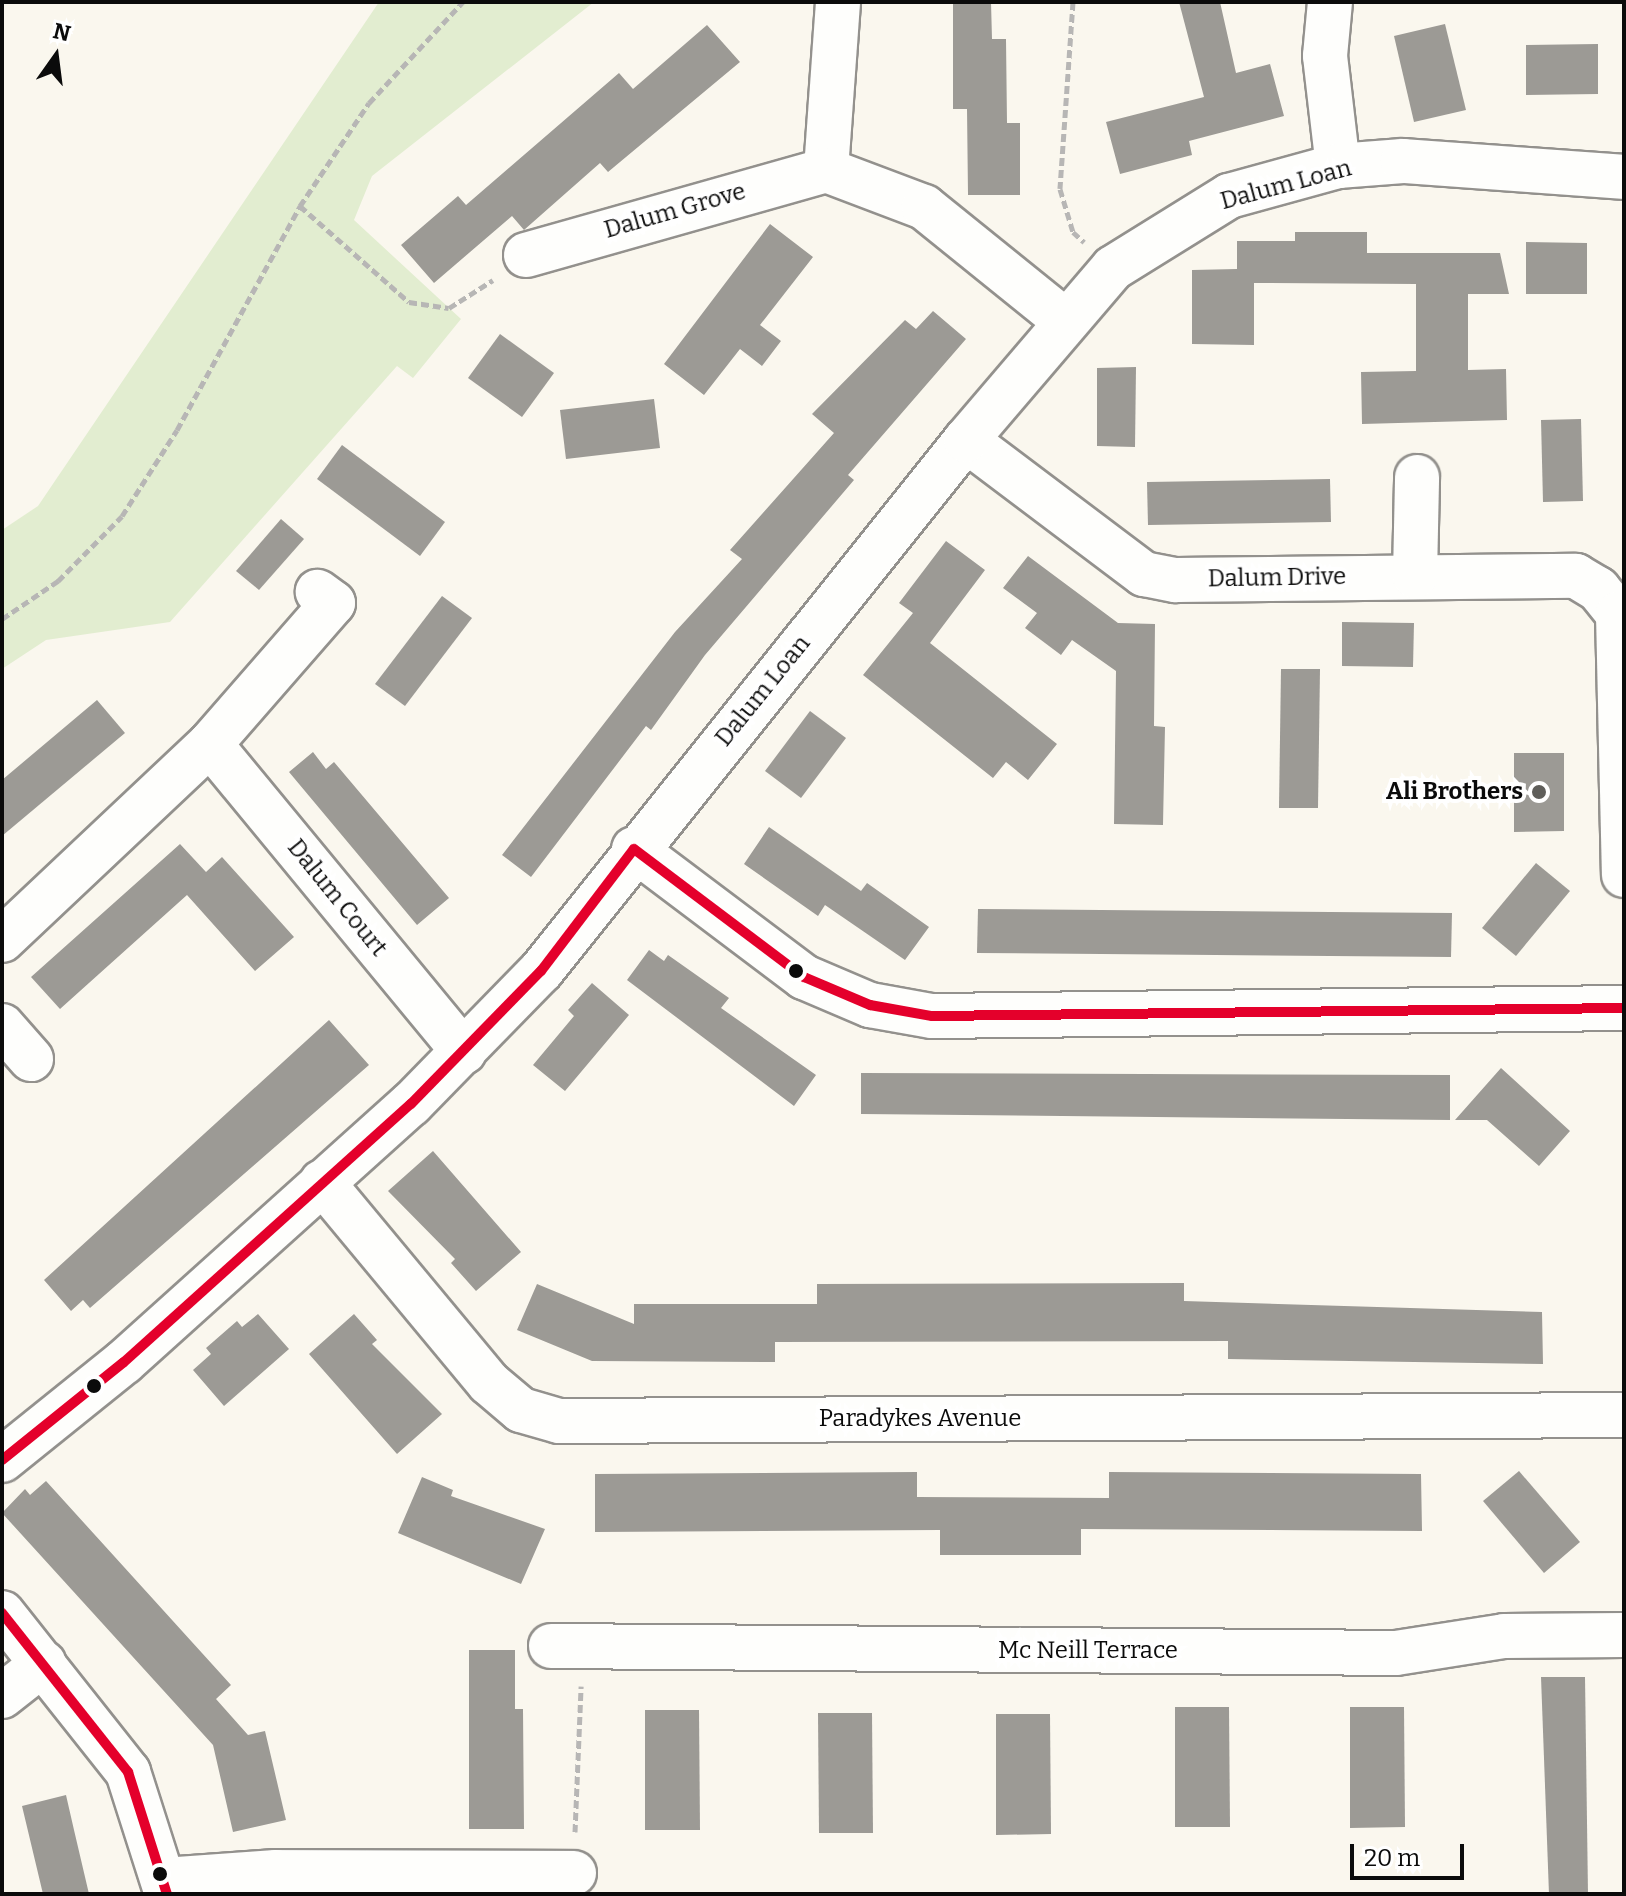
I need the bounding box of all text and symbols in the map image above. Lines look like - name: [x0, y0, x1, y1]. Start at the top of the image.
- north arrow: [16, 16, 96, 96]
- text: N: [50, 17, 73, 47]
- street label: Dalum Loan: [1217, 154, 1355, 216]
- street label: Dalum Grove: [601, 177, 749, 245]
- street label: Dalum Drive: [1208, 562, 1346, 594]
- street label: Dalum Loan: [710, 630, 816, 752]
- place label: Ali Brothers: [1386, 778, 1523, 806]
- marker: Ali Brothers: [1530, 783, 1548, 801]
- street label: Dalum Court: [281, 834, 393, 962]
- unlabelled marker: [788, 963, 804, 979]
- unlabelled marker: [86, 1378, 102, 1394]
- street label: Paradykes Avenue: [819, 1405, 1021, 1433]
- street label: Mc Neill Terrace: [998, 1637, 1178, 1665]
- scale bar: [1354, 1828, 1468, 1878]
- text: 20 m: [1364, 1844, 1420, 1872]
- unlabelled marker: [152, 1866, 168, 1882]

